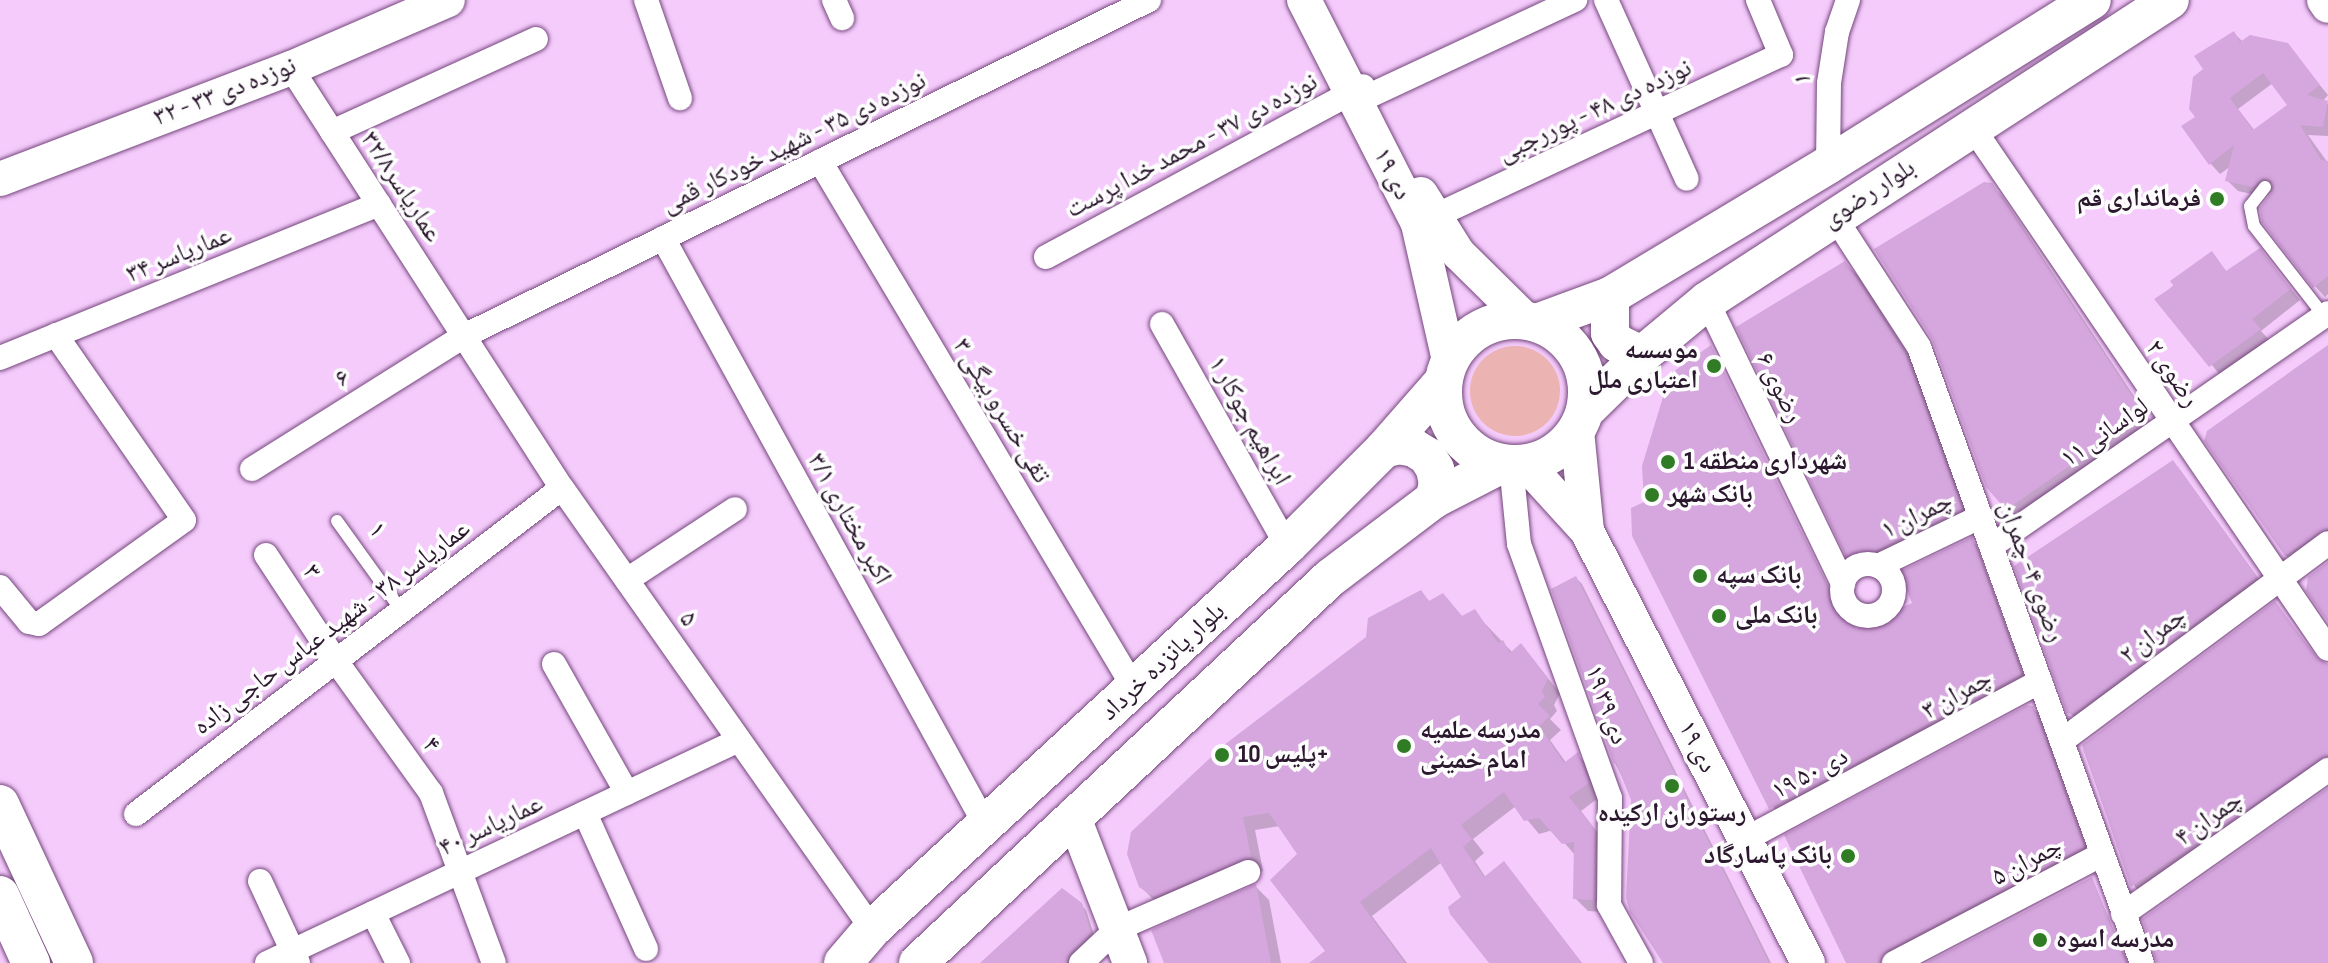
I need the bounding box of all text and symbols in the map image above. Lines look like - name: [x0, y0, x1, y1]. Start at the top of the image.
- street label: ۳۲ - نوزده دی ۳۳: [149, 50, 301, 134]
- street label: نوزده دی ۴۸ - پوررجبی: [1493, 52, 1697, 170]
- street label: نوزده دی ۳۵ - شهید خودکار قمی: [657, 65, 931, 221]
- street label: نوزده دی ۳۷ - محمد خدا پرست: [1061, 66, 1323, 226]
- street label: ۱: [1787, 72, 1819, 86]
- street label: عماریاسر۳۲/۸: [354, 126, 448, 248]
- street label: ۱۹ دی: [1366, 143, 1418, 205]
- street label: بلوار رضوی: [1817, 152, 1921, 236]
- place label: فرمانداری قم: [2077, 183, 2201, 215]
- marker: فرمانداری قم: [2208, 190, 2226, 208]
- street label: عماریاسر ۳۴: [122, 220, 236, 290]
- street label: ۳ تقی خسرو بیگی: [945, 333, 1057, 489]
- street label: رضوی ۲: [2138, 334, 2206, 414]
- place label: موسسه اعتباری ملل: [1588, 335, 1698, 396]
- street label: رضوی ۶: [1749, 348, 1809, 428]
- street label: ۱ ابراهیم جوکار: [1201, 351, 1297, 491]
- marker: موسسه اعتباری ملل: [1705, 357, 1723, 375]
- street label: ۶: [330, 363, 356, 395]
- street label: لواسانی ۱۱: [2055, 392, 2155, 474]
- place label: شهرداری منطقه 1: [1684, 446, 1847, 478]
- street label: ۳/۱ اکبر مختاری: [800, 448, 898, 590]
- marker: شهرداری منطقه 1: [1659, 453, 1677, 471]
- place label: بانک شهر: [1668, 479, 1753, 511]
- marker: بانک شهر: [1643, 486, 1661, 504]
- street label: چمران ۱: [1876, 486, 1958, 546]
- street label: رضوی ۴- چمران: [1991, 497, 2071, 647]
- street label: عماریاسر ۳۸ - شهید عباس حاجی زاده: [187, 514, 477, 742]
- street label: ۱: [361, 516, 393, 544]
- street label: ۳: [295, 559, 327, 585]
- place label: بانک سپه: [1716, 560, 1801, 592]
- marker: بانک سپه: [1691, 567, 1709, 585]
- street label: بلوار پانزده خرداد: [1094, 596, 1232, 728]
- place label: بانک ملی: [1735, 600, 1817, 632]
- street label: چمران ۲: [2114, 601, 2192, 671]
- street label: ۵: [672, 605, 704, 633]
- marker: بانک ملی: [1710, 607, 1728, 625]
- street label: ۱۹ دی ۳۹: [1577, 661, 1635, 749]
- street label: چمران ۳: [1917, 663, 1997, 727]
- place label: مدرسه علمیه امام خمینی: [1420, 715, 1541, 776]
- street label: ۱۹ دی: [1671, 716, 1723, 778]
- street label: ۴: [415, 731, 447, 759]
- marker: مدرسه علمیه امام خمینی: [1395, 737, 1413, 755]
- place label: پلیس 10+: [1238, 739, 1329, 771]
- street label: ۱۹ دی ۵۰: [1767, 741, 1853, 807]
- marker: پلیس 10+: [1213, 746, 1231, 764]
- marker: رستوران ارکیده: [1663, 777, 1681, 795]
- street label: چمران ۴: [2169, 785, 2249, 853]
- street label: عماریاسر ۴۰: [434, 788, 548, 864]
- place label: رستوران ارکیده: [1598, 798, 1746, 830]
- street label: چمران ۵: [1987, 831, 2067, 893]
- place label: بانک پاسارگاد: [1704, 840, 1832, 872]
- marker: بانک پاسارگاد: [1839, 847, 1857, 865]
- place label: مدرسه اسوه: [2056, 924, 2174, 956]
- marker: مدرسه اسوه: [2031, 931, 2049, 949]

